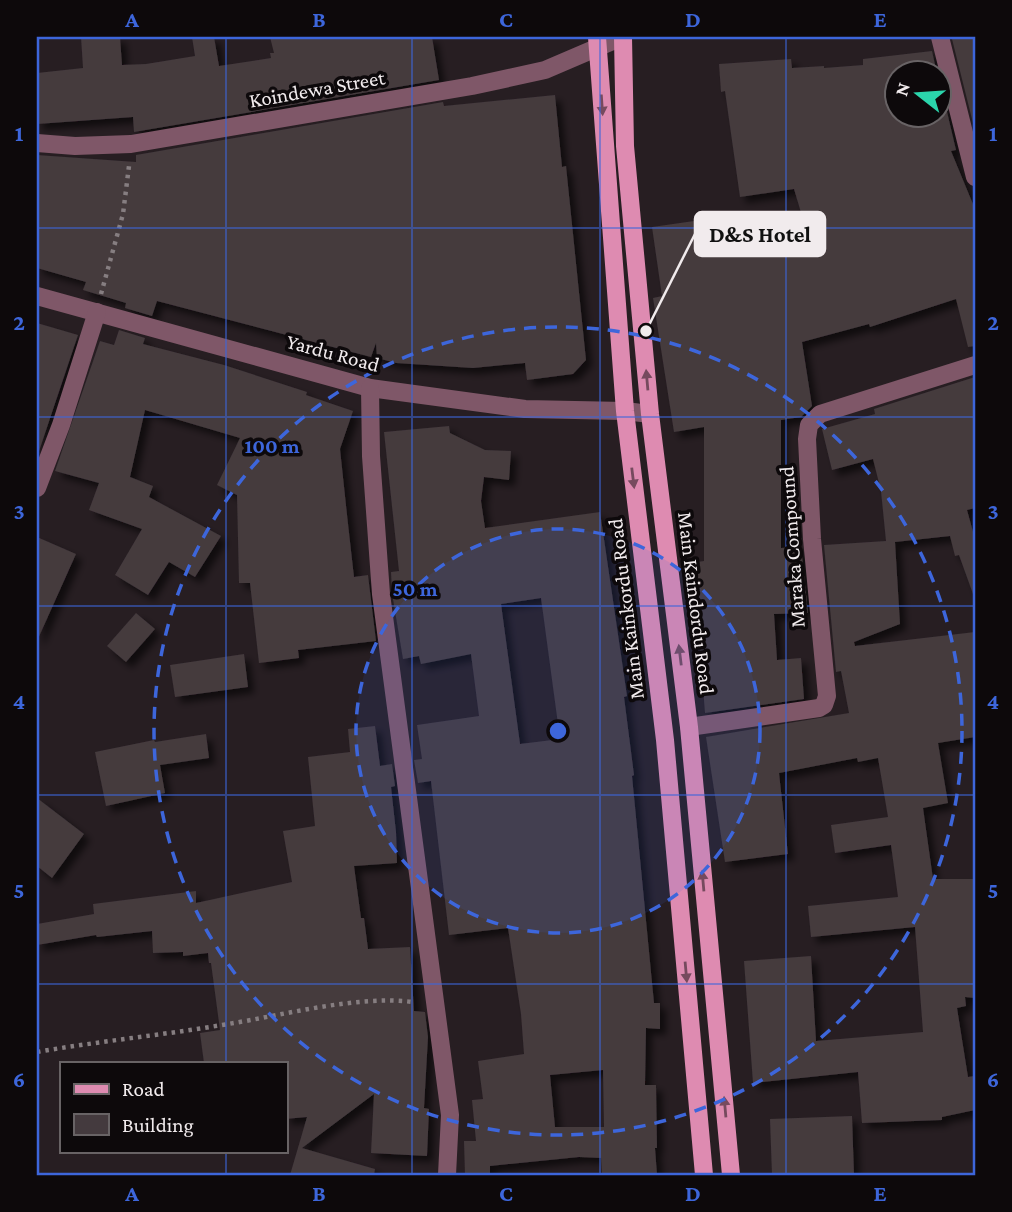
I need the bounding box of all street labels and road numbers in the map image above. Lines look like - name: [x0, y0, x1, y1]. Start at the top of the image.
- street label: Koindewa Street: [247, 65, 388, 113]
- street label: Yardu Road: [284, 329, 382, 377]
- street label: Maraka Compound: [774, 465, 810, 629]
- street label: Main Kaindordu Road: [673, 511, 719, 695]
- street label: Main Kainkordu Road: [603, 517, 649, 701]

